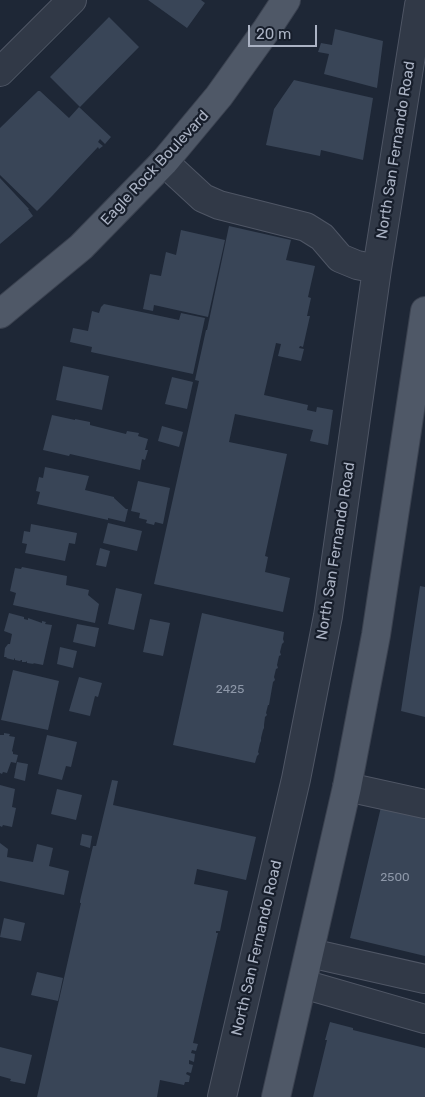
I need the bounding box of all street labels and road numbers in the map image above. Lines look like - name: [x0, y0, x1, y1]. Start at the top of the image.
- street label: North San Fernando Road: [373, 60, 419, 240]
- street label: Eagle Rock Boulevard: [97, 107, 213, 229]
- street label: North San Fernando Road: [313, 461, 359, 641]
- street label: North San Fernando Road: [228, 858, 286, 1038]

